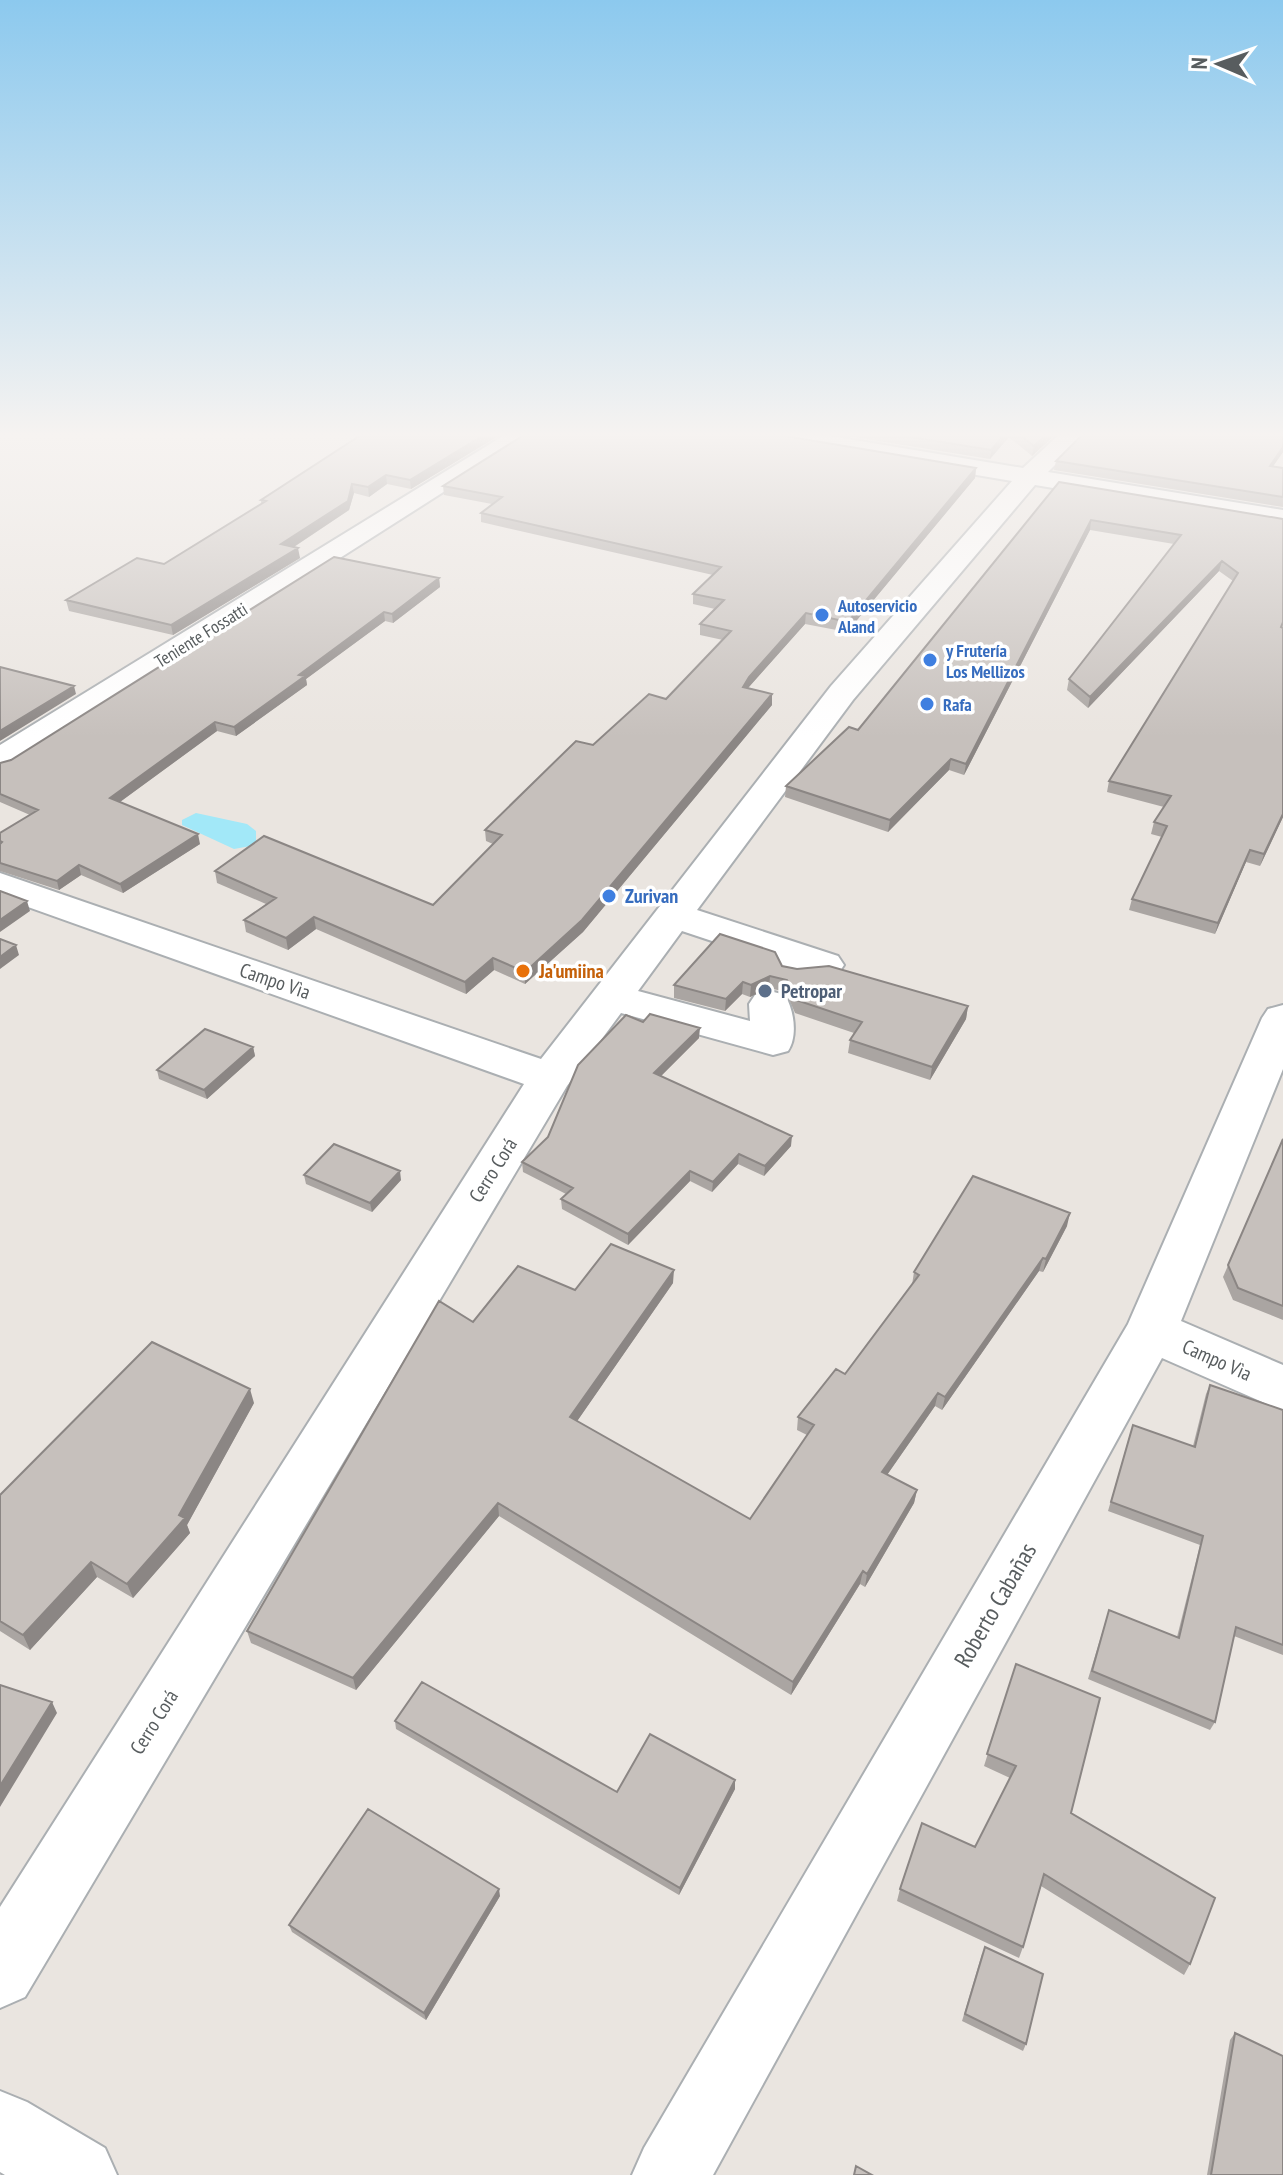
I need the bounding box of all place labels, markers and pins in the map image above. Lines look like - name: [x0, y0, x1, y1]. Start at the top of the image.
- place label: Autoservicio Aland: [837, 594, 917, 638]
- marker: Autoservicio Aland: [813, 606, 831, 624]
- place label: y Frutería Los Mellizos: [945, 639, 1025, 683]
- marker: y Frutería Los Mellizos: [921, 651, 939, 669]
- place label: Rafa: [943, 693, 972, 716]
- marker: Rafa: [918, 695, 936, 713]
- place label: Zurivan: [625, 883, 678, 909]
- marker: Zurivan: [600, 887, 618, 905]
- place label: Ja'umiina: [538, 958, 604, 984]
- marker: Ja'umiina: [514, 962, 532, 980]
- place label: Petropar: [781, 978, 842, 1004]
- marker: Petropar: [756, 982, 774, 1000]

